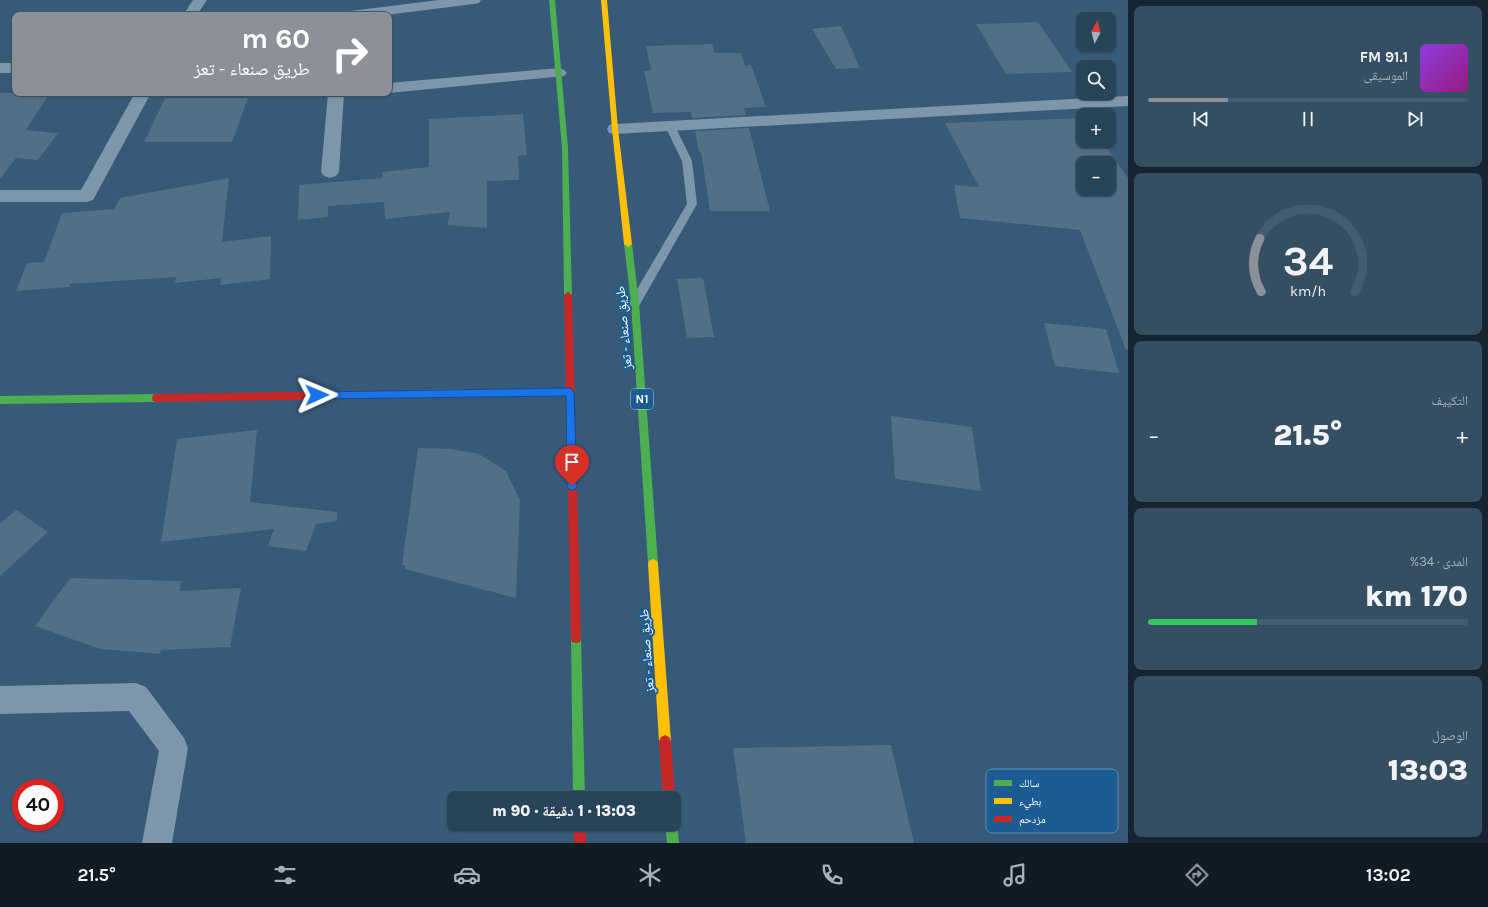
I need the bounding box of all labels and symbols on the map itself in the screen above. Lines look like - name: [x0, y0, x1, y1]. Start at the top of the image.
- north arrow: [1076, 12, 1116, 52]
- street label: طريق صنعاء - تعز: [612, 285, 636, 371]
- position arrow: [296, 374, 338, 416]
- road number: N1: [631, 389, 653, 409]
- pin: [555, 445, 589, 486]
- street label: طريق صنعاء - تعز: [636, 609, 658, 694]
- legend: [986, 769, 1118, 833]
- text: سالك: [1019, 777, 1039, 790]
- speed limit sign: 40: [12, 779, 64, 831]
- text: بطيء: [1019, 795, 1041, 810]
- text: مزدحم: [1019, 813, 1046, 827]

